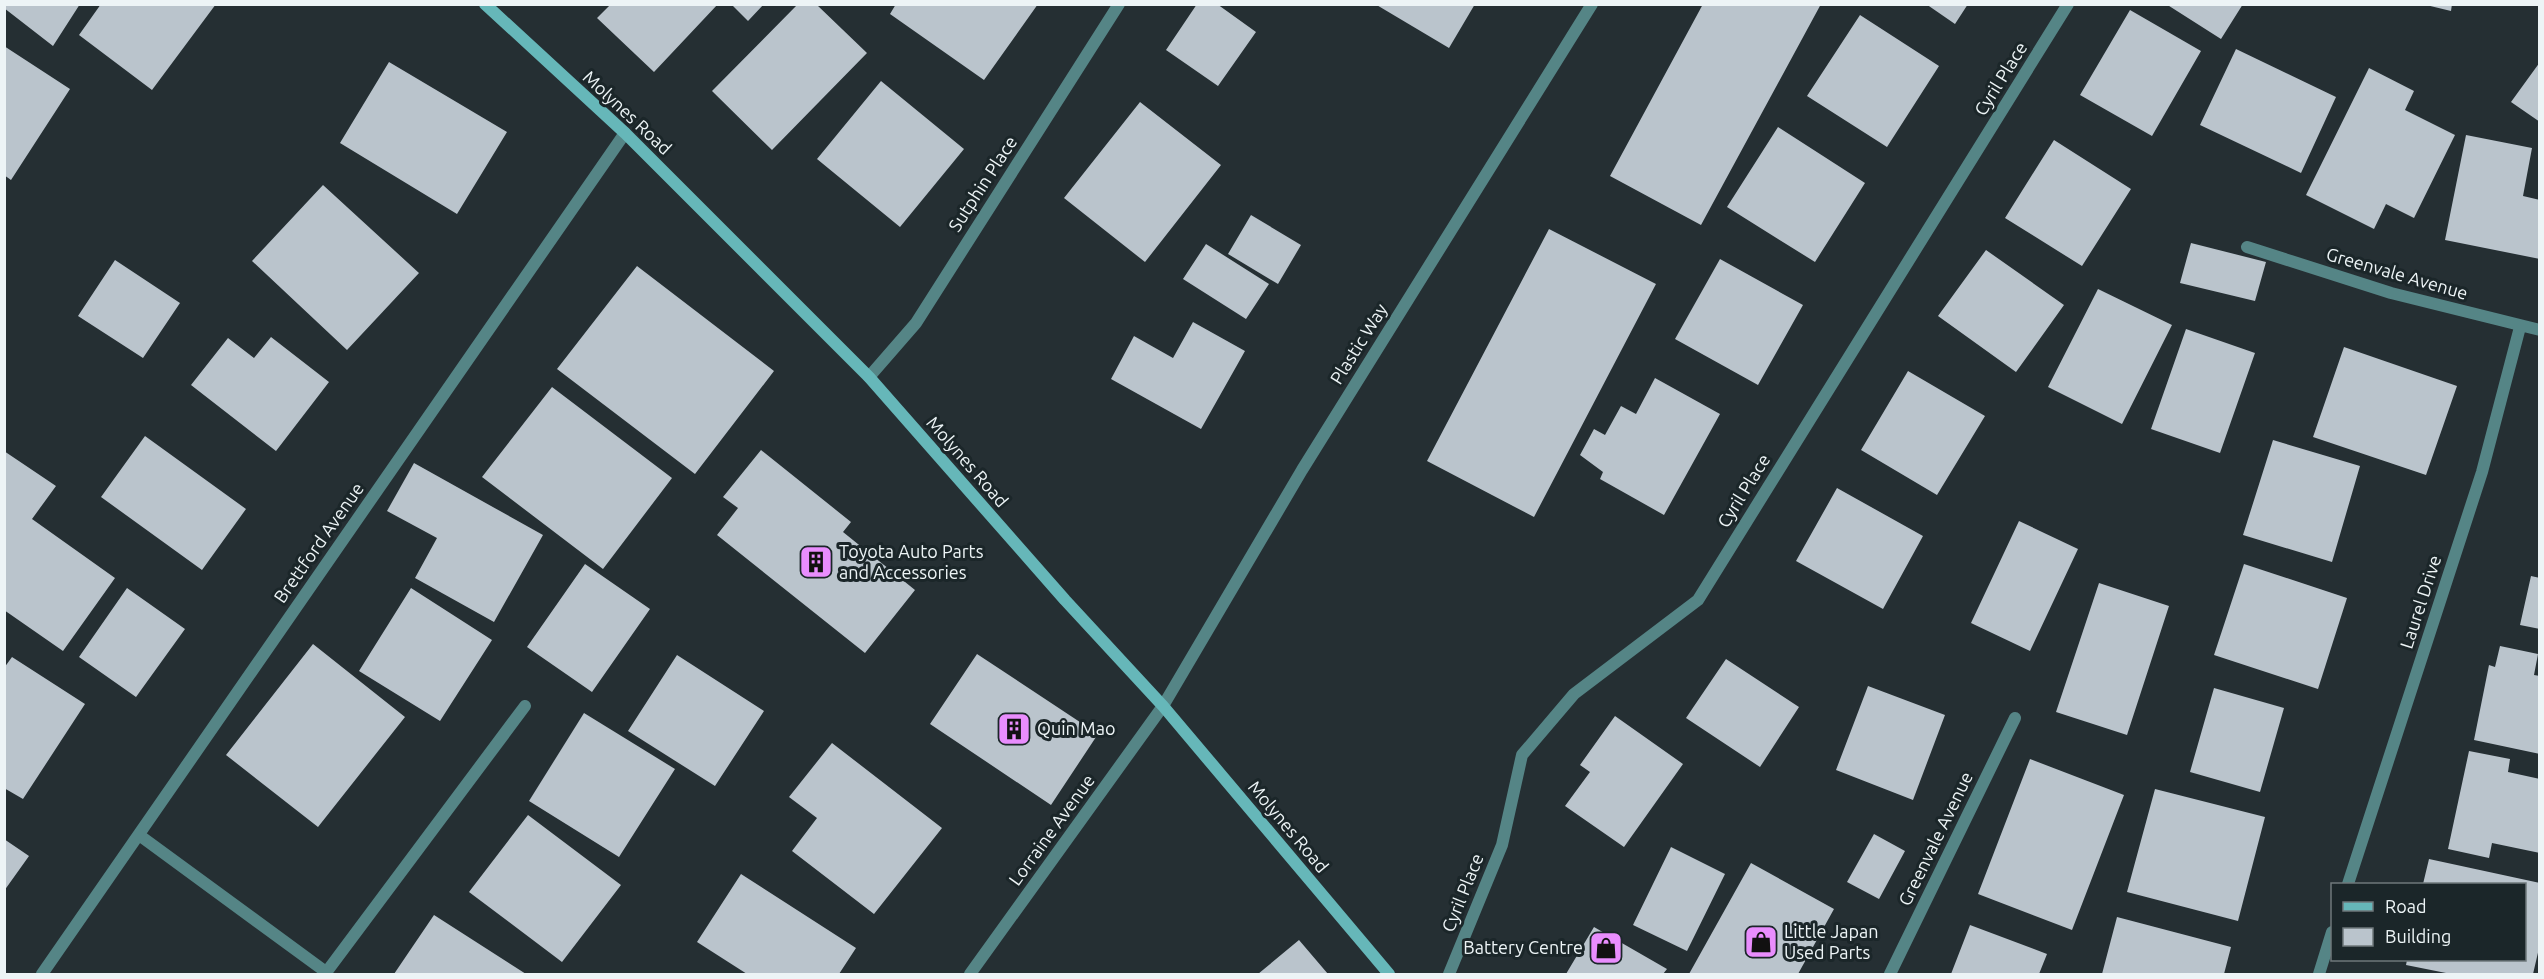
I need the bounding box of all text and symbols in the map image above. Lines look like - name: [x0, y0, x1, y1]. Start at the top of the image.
- street label: Cyril Place: [1970, 38, 2031, 119]
- street label: Molynes Road: [579, 66, 676, 158]
- street label: Sutphin Place: [944, 132, 1020, 235]
- street label: Greenvale Avenue: [2324, 243, 2470, 303]
- street label: Plastic Way: [1326, 299, 1391, 387]
- street label: Molynes Road: [923, 412, 1012, 511]
- street label: Cyril Place: [1713, 450, 1774, 531]
- street label: Brettford Avenue: [269, 479, 367, 606]
- place label: Toyota Auto Parts and Accessories: [839, 541, 984, 582]
- building icon: Toyota Auto Parts and Accessories: [798, 544, 834, 580]
- street label: Laurel Drive: [2396, 553, 2445, 651]
- building icon: Quin Mao: [996, 711, 1032, 747]
- place label: Quin Mao: [1037, 718, 1115, 739]
- street label: Greenvale Avenue: [1894, 768, 1976, 909]
- street label: Lorraine Avenue: [1004, 770, 1098, 889]
- street label: Molynes Road: [1245, 777, 1333, 876]
- street label: Cyril Place: [1437, 851, 1487, 935]
- legend: [2331, 883, 2526, 961]
- text: Road: [2385, 896, 2427, 916]
- place label: Little Japan Used Parts: [1784, 921, 1879, 962]
- shop icon: Little Japan Used Parts: [1743, 924, 1779, 960]
- text: Building: [2385, 926, 2451, 946]
- shop icon: Battery Centre: [1588, 930, 1624, 966]
- place label: Battery Centre: [1463, 937, 1583, 957]

